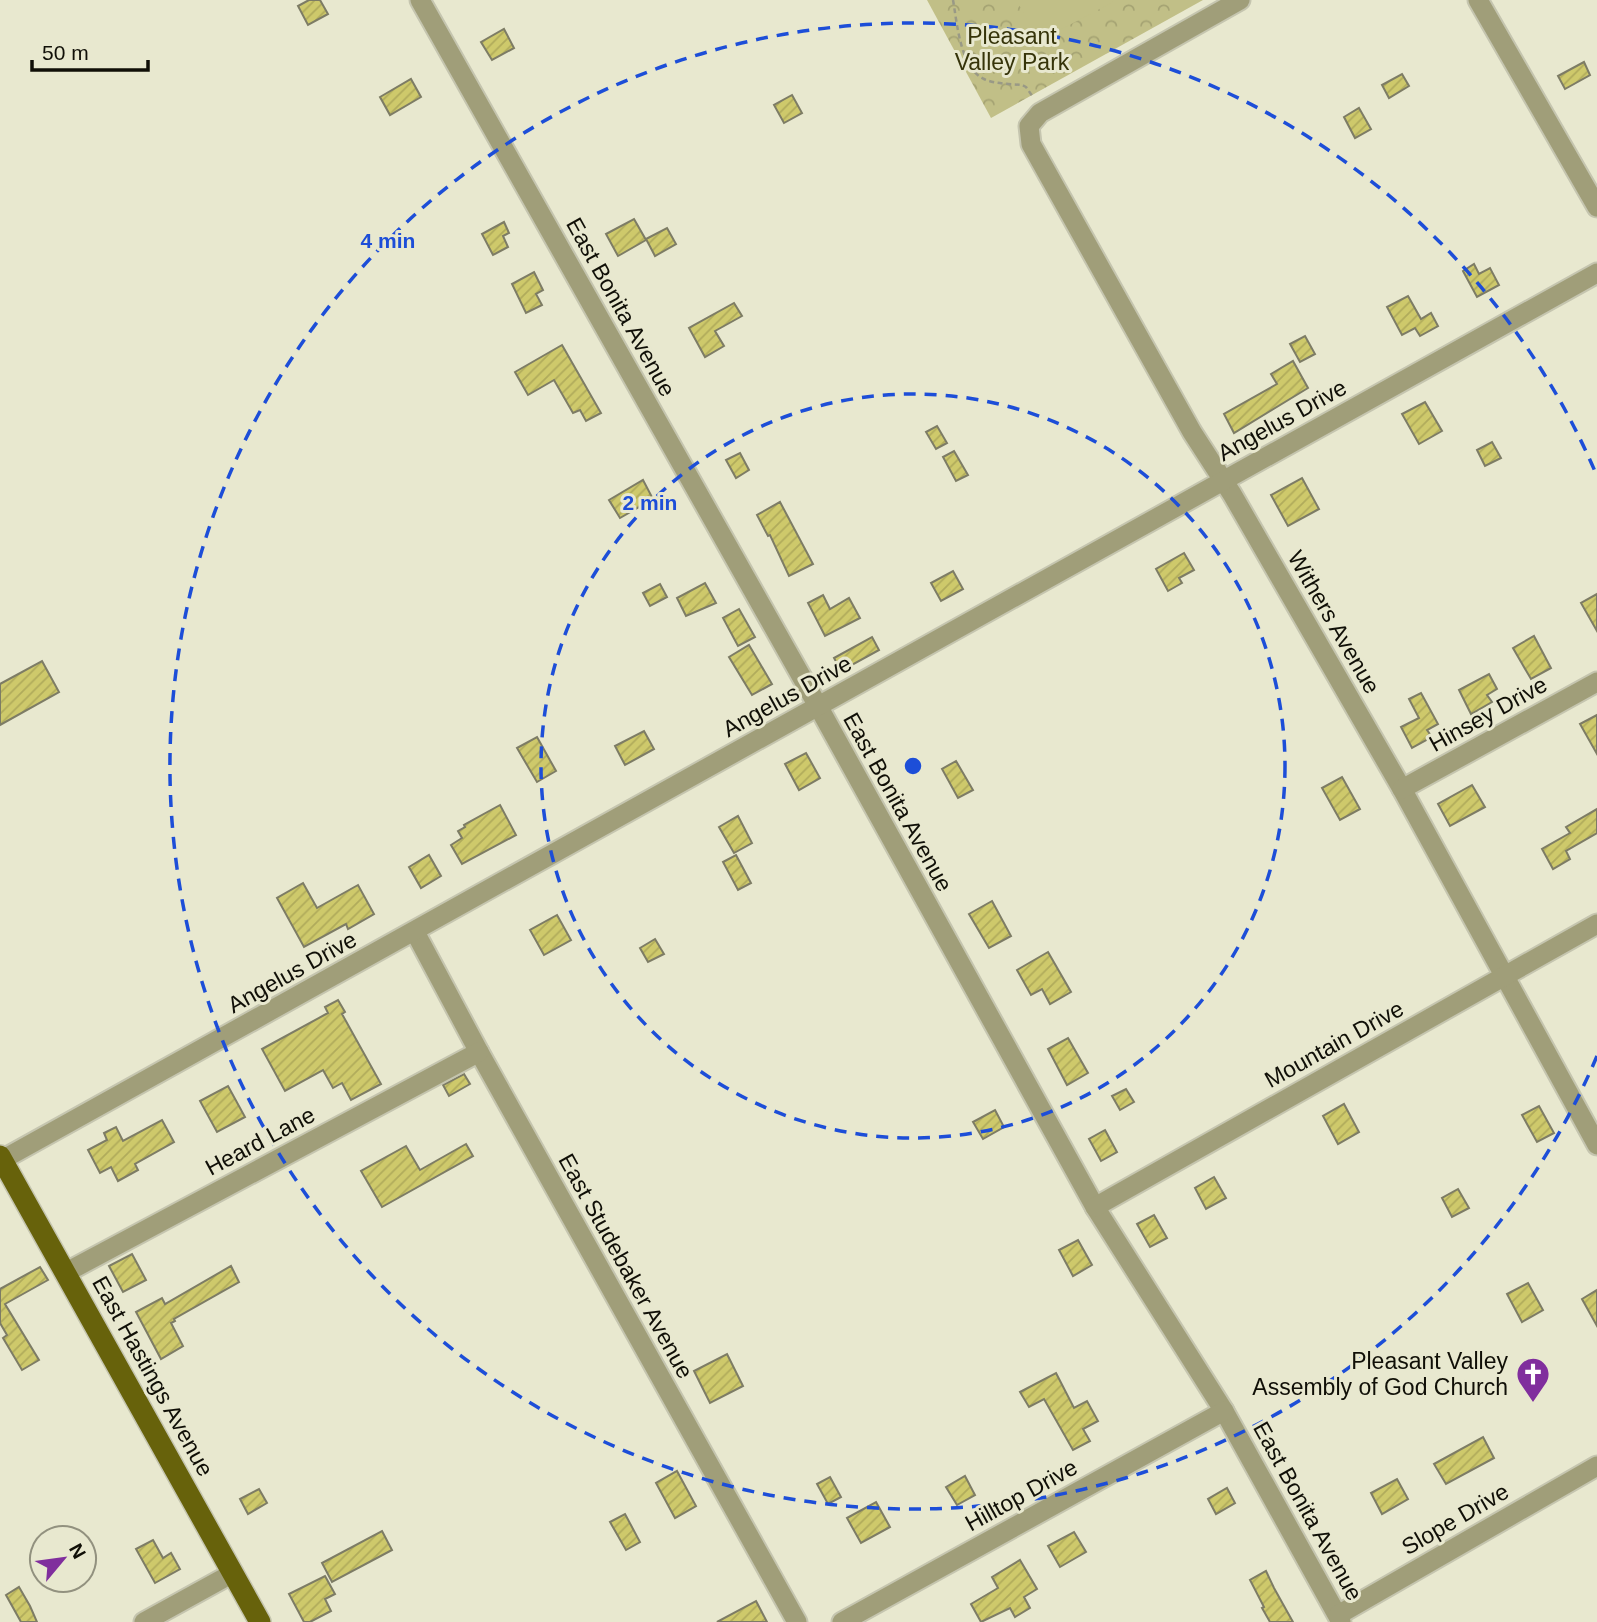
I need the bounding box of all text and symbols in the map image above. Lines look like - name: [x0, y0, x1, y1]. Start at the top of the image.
- park label: Pleasant Valley Park: [955, 23, 1070, 75]
- scale bar: [32, 28, 147, 72]
- text: 50 m: [42, 41, 89, 64]
- street label: East Bonita Avenue: [561, 213, 681, 401]
- text: 4 min: [361, 229, 415, 252]
- street label: Angelus Drive: [1213, 374, 1351, 466]
- text: 2 min: [623, 491, 677, 514]
- street label: Withers Avenue: [1283, 546, 1385, 698]
- street label: Angelus Drive: [718, 650, 856, 742]
- street label: Hinsey Drive: [1425, 671, 1551, 757]
- street label: East Bonita Avenue: [838, 708, 958, 896]
- centre of rings: [901, 754, 925, 778]
- street label: Angelus Drive: [223, 926, 361, 1018]
- street label: Mountain Drive: [1260, 995, 1408, 1093]
- street label: Heard Lane: [201, 1101, 319, 1181]
- street label: East Studebaker Avenue: [553, 1149, 699, 1383]
- street label: East Hastings Avenue: [87, 1271, 219, 1481]
- place label: Pleasant Valley Assembly of God Church: [1252, 1348, 1508, 1400]
- church icon: Pleasant Valley Assembly of God Church: [1514, 1355, 1552, 1404]
- street label: East Bonita Avenue: [1248, 1417, 1368, 1605]
- street label: Hilltop Drive: [960, 1454, 1082, 1536]
- street label: Slope Drive: [1397, 1478, 1513, 1560]
- north arrow: [28, 1524, 98, 1594]
- text: N: [65, 1540, 90, 1562]

